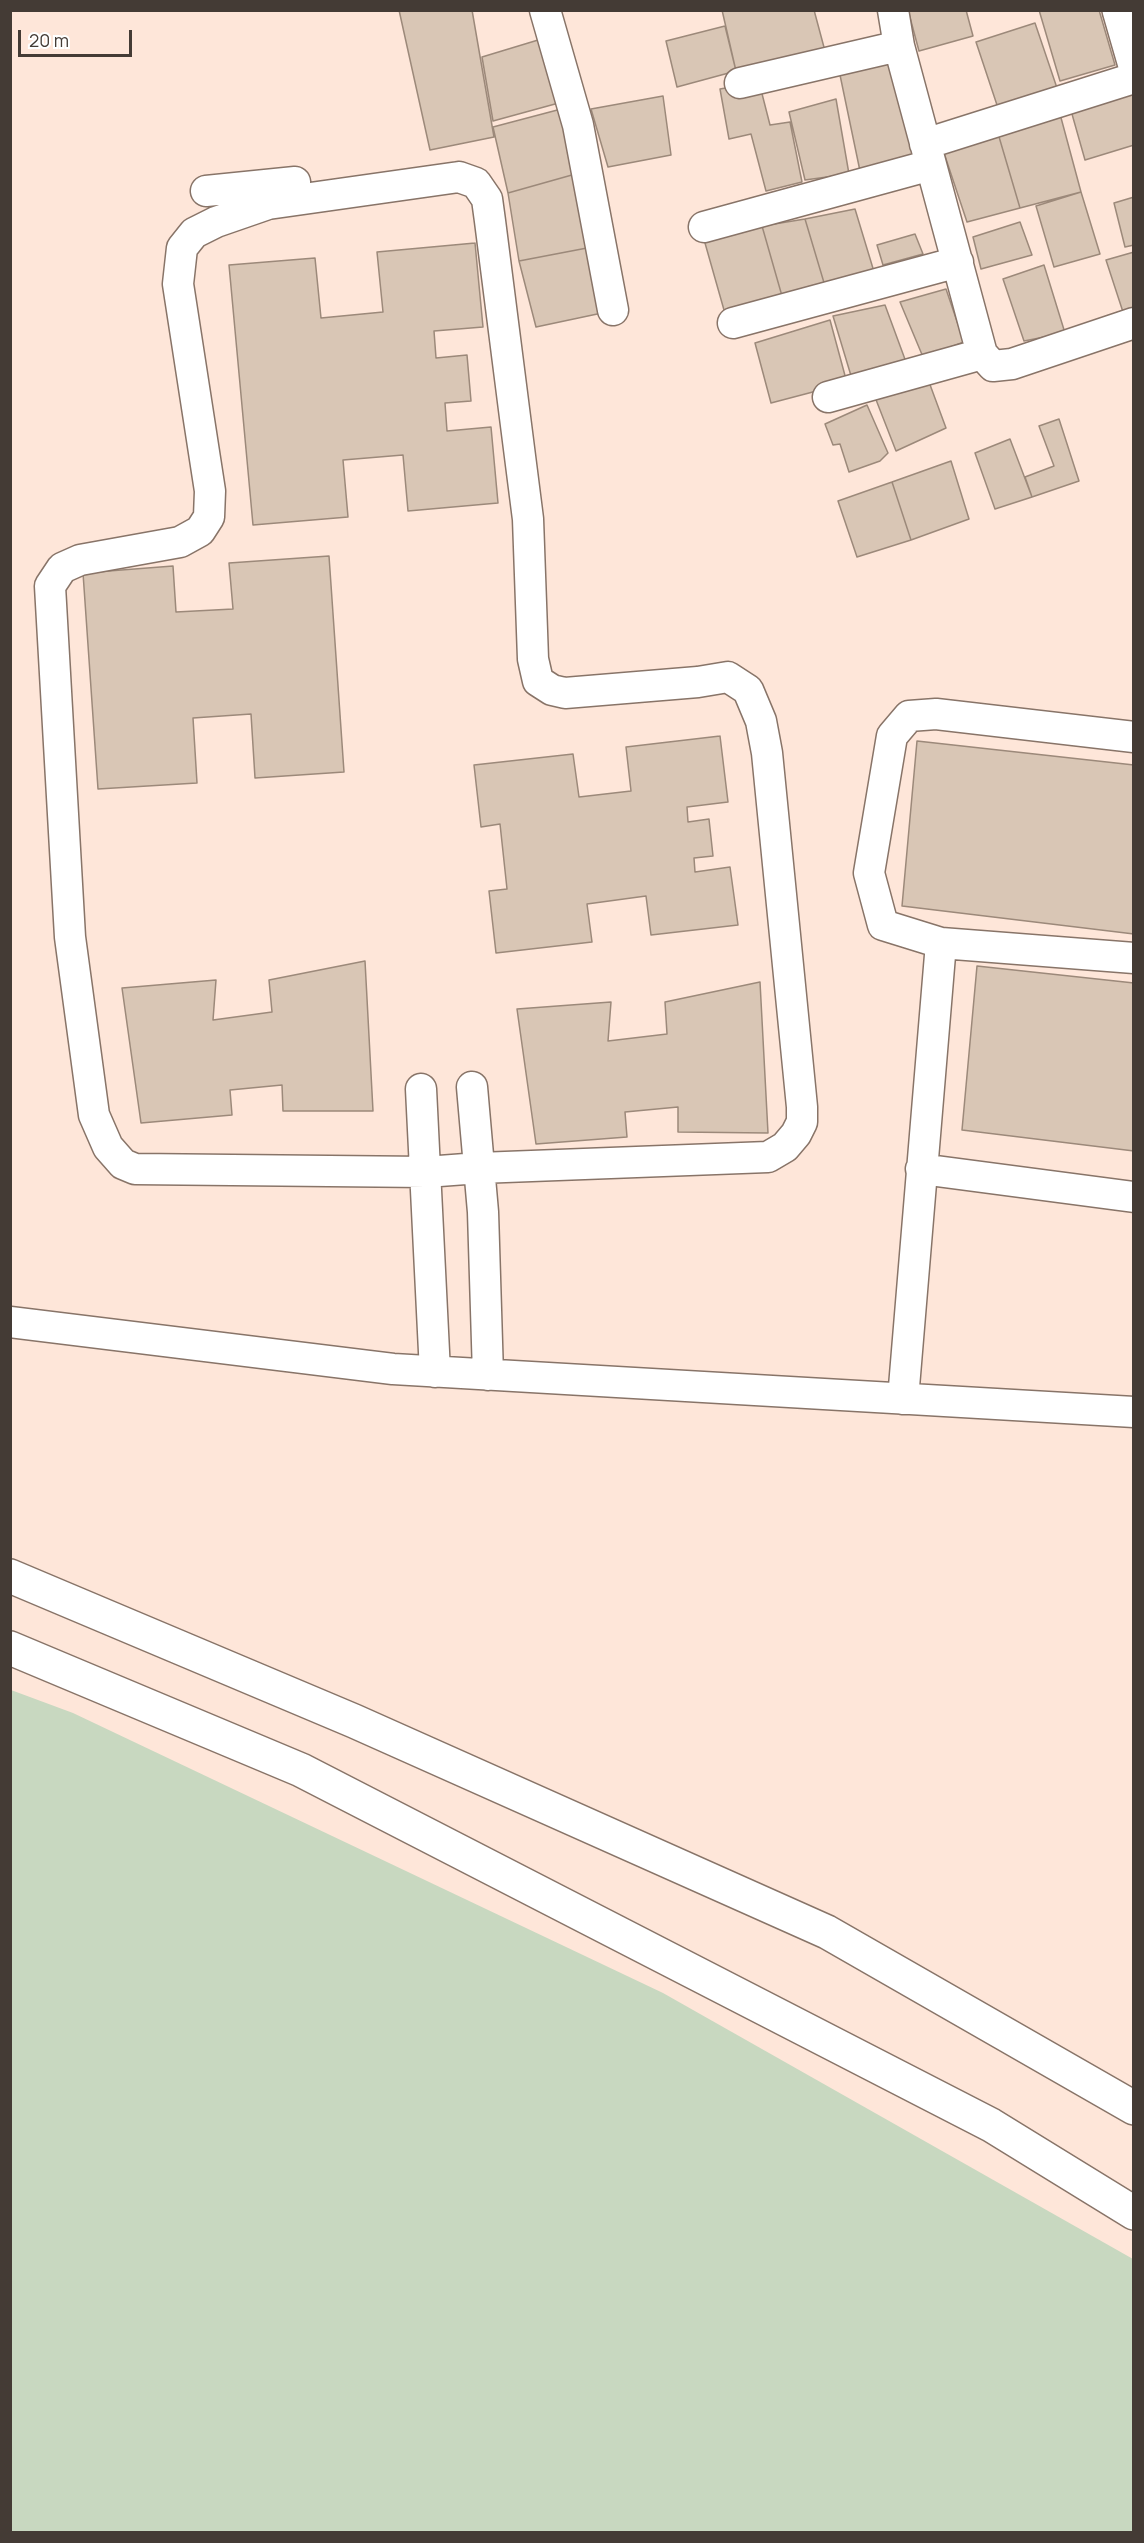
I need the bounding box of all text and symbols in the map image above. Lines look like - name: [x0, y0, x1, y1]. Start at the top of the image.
- scale bar: [21, 18, 135, 56]
- text: 20 m: [29, 28, 69, 52]

